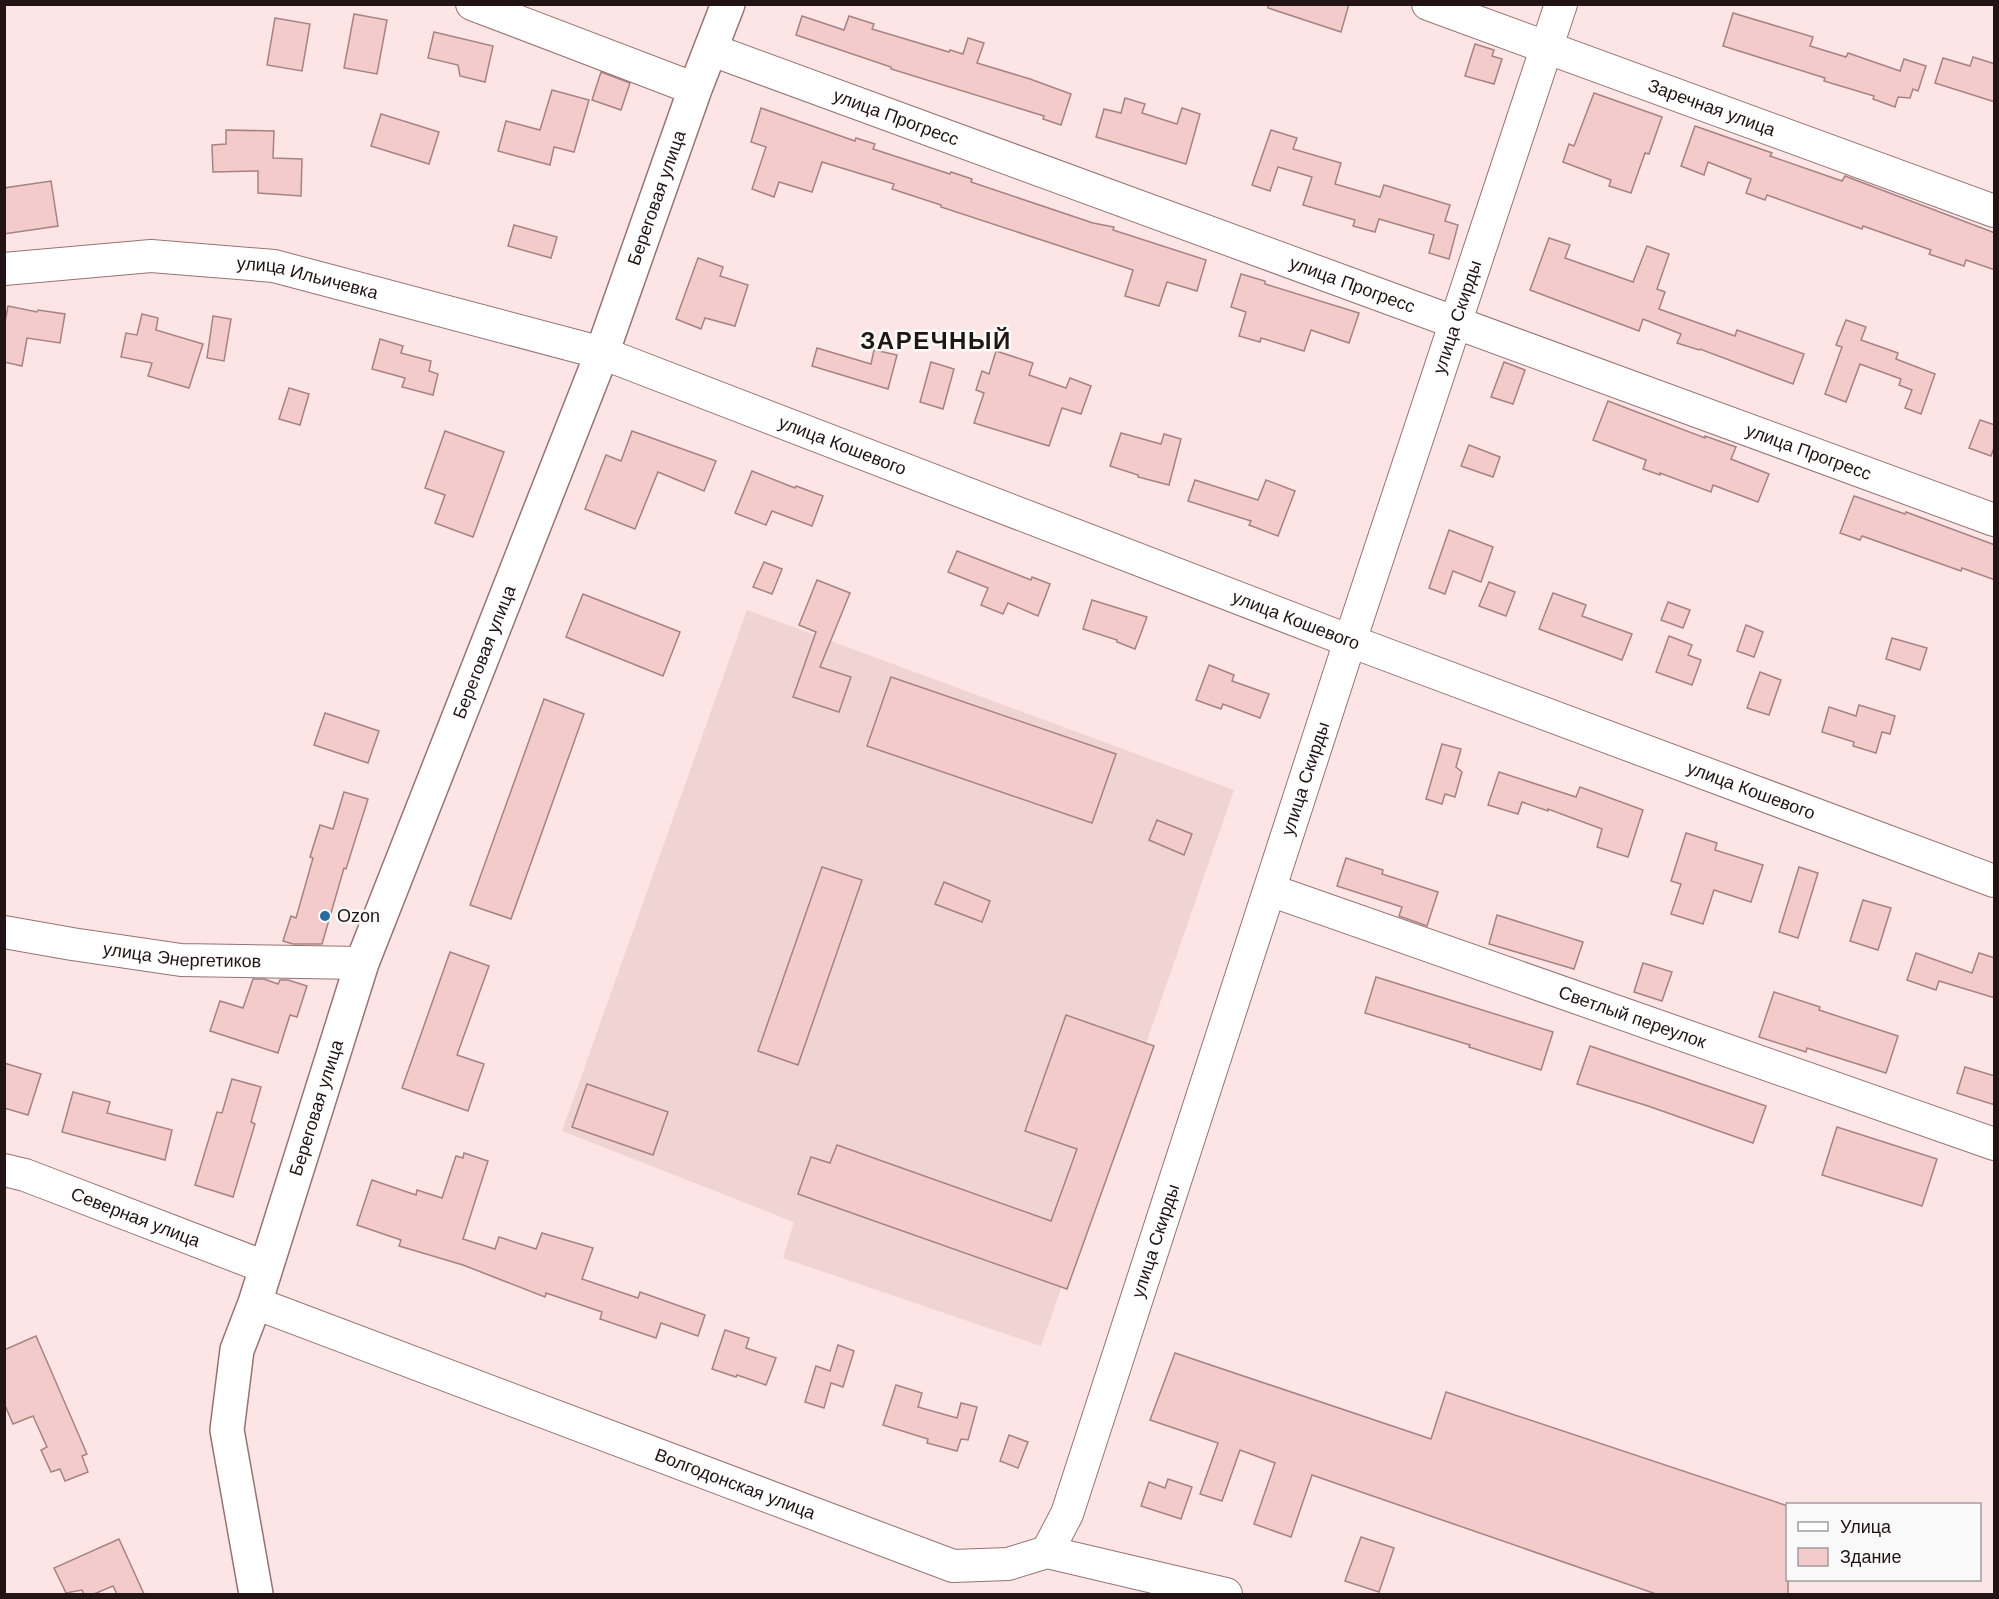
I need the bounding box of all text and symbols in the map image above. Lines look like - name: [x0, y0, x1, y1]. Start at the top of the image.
- street label: Заречная улица: [1645, 75, 1779, 140]
- street label: улица Прогресс: [831, 85, 961, 150]
- street label: Береговая улица: [624, 127, 690, 268]
- street label: улица Ильичевка: [236, 253, 381, 303]
- street label: улица Прогресс: [1287, 253, 1418, 317]
- street label: улица Скирды: [1429, 258, 1485, 376]
- district label: ЗАРЕЧНЫЙ: [860, 327, 1012, 354]
- street label: улица Кошевого: [776, 412, 909, 479]
- street label: улица Прогресс: [1743, 420, 1874, 484]
- street label: Береговая улица: [449, 582, 520, 722]
- street label: улица Кошевого: [1229, 587, 1363, 654]
- street label: улица Скирды: [1278, 719, 1333, 838]
- street label: улица Кошевого: [1684, 758, 1818, 823]
- place label: Ozon: [337, 906, 380, 926]
- marker: Ozon: [318, 909, 332, 923]
- street label: улица Энергетиков: [102, 939, 261, 971]
- street label: Светлый переулок: [1556, 982, 1709, 1052]
- street label: Береговая улица: [286, 1036, 347, 1179]
- street label: улица Скирды: [1128, 1181, 1183, 1300]
- street label: Северная улица: [68, 1184, 204, 1252]
- street label: Волгодонская улица: [652, 1445, 819, 1524]
- legend: [1786, 1503, 1981, 1581]
- text: Улица: [1840, 1517, 1892, 1537]
- text: Здание: [1840, 1547, 1901, 1567]

